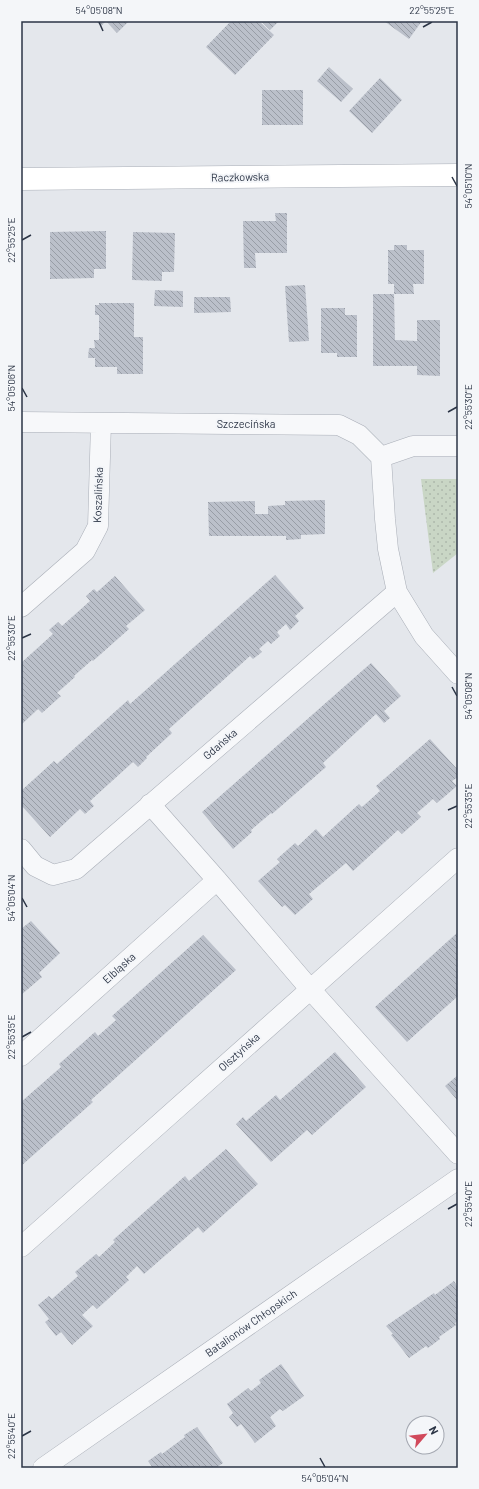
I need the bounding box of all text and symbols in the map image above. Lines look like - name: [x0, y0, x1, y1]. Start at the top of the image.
- text: 54°05'08"N: [76, 4, 122, 16]
- text: 22°55'25"E: [409, 4, 455, 16]
- text: 54°05'10"N: [462, 163, 474, 209]
- street label: Raczkowska: [211, 169, 269, 184]
- text: 22°55'25"E: [5, 217, 17, 263]
- text: 54°05'06"N: [5, 365, 17, 411]
- text: 22°55'30"E: [462, 384, 474, 430]
- street label: Szczecińska: [217, 417, 275, 430]
- street label: Koszalińska: [90, 467, 105, 523]
- text: 22°55'30"E: [5, 615, 17, 661]
- text: 54°05'08"N: [462, 673, 474, 719]
- street label: Gdańska: [200, 725, 239, 762]
- text: 22°55'35"E: [462, 783, 474, 829]
- text: 54°05'04"N: [5, 875, 17, 921]
- street label: Elbląska: [100, 950, 138, 986]
- text: 22°55'35"E: [5, 1014, 17, 1060]
- street label: Olsztyńska: [215, 1030, 262, 1073]
- text: 22°55'40"E: [462, 1181, 474, 1227]
- street label: Batalionów Chłopskich: [202, 1286, 299, 1359]
- text: 22°55'40"E: [5, 1413, 17, 1459]
- north arrow: [405, 1415, 445, 1455]
- text: N: [427, 1424, 442, 1436]
- text: 54°05'04"N: [302, 1472, 348, 1484]

